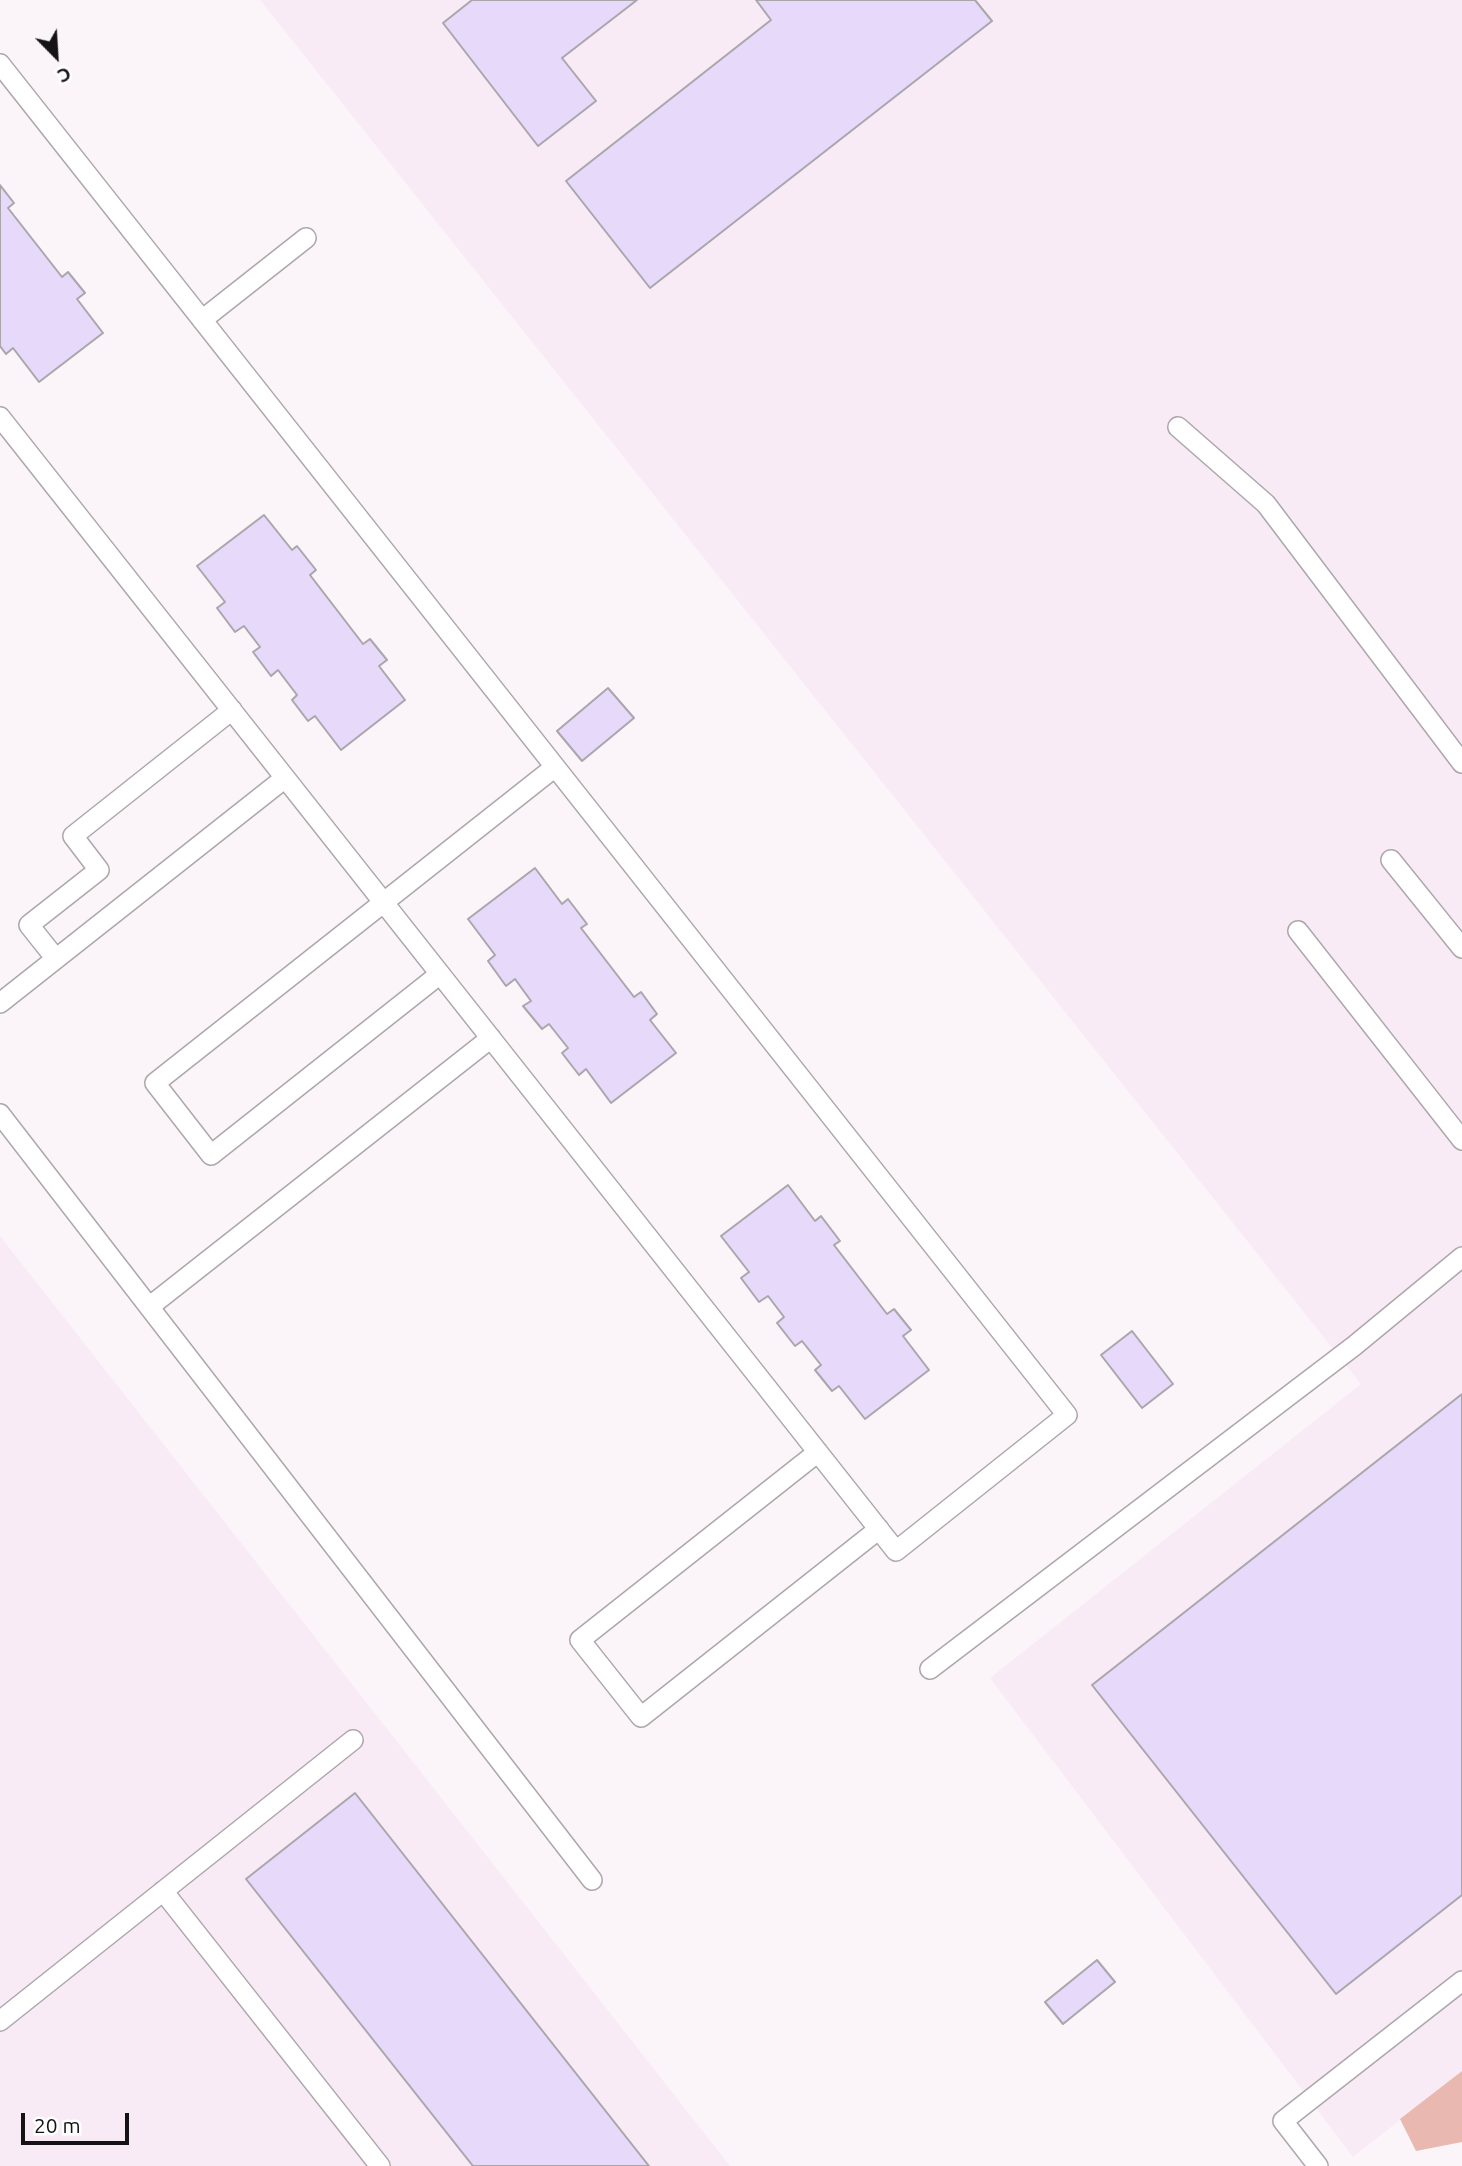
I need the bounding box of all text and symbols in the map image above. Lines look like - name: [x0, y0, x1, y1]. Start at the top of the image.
- north arrow: [21, 21, 91, 91]
- text: С: [55, 63, 75, 88]
- scale bar: [24, 2100, 133, 2144]
- text: 20 m: [34, 2113, 81, 2137]

